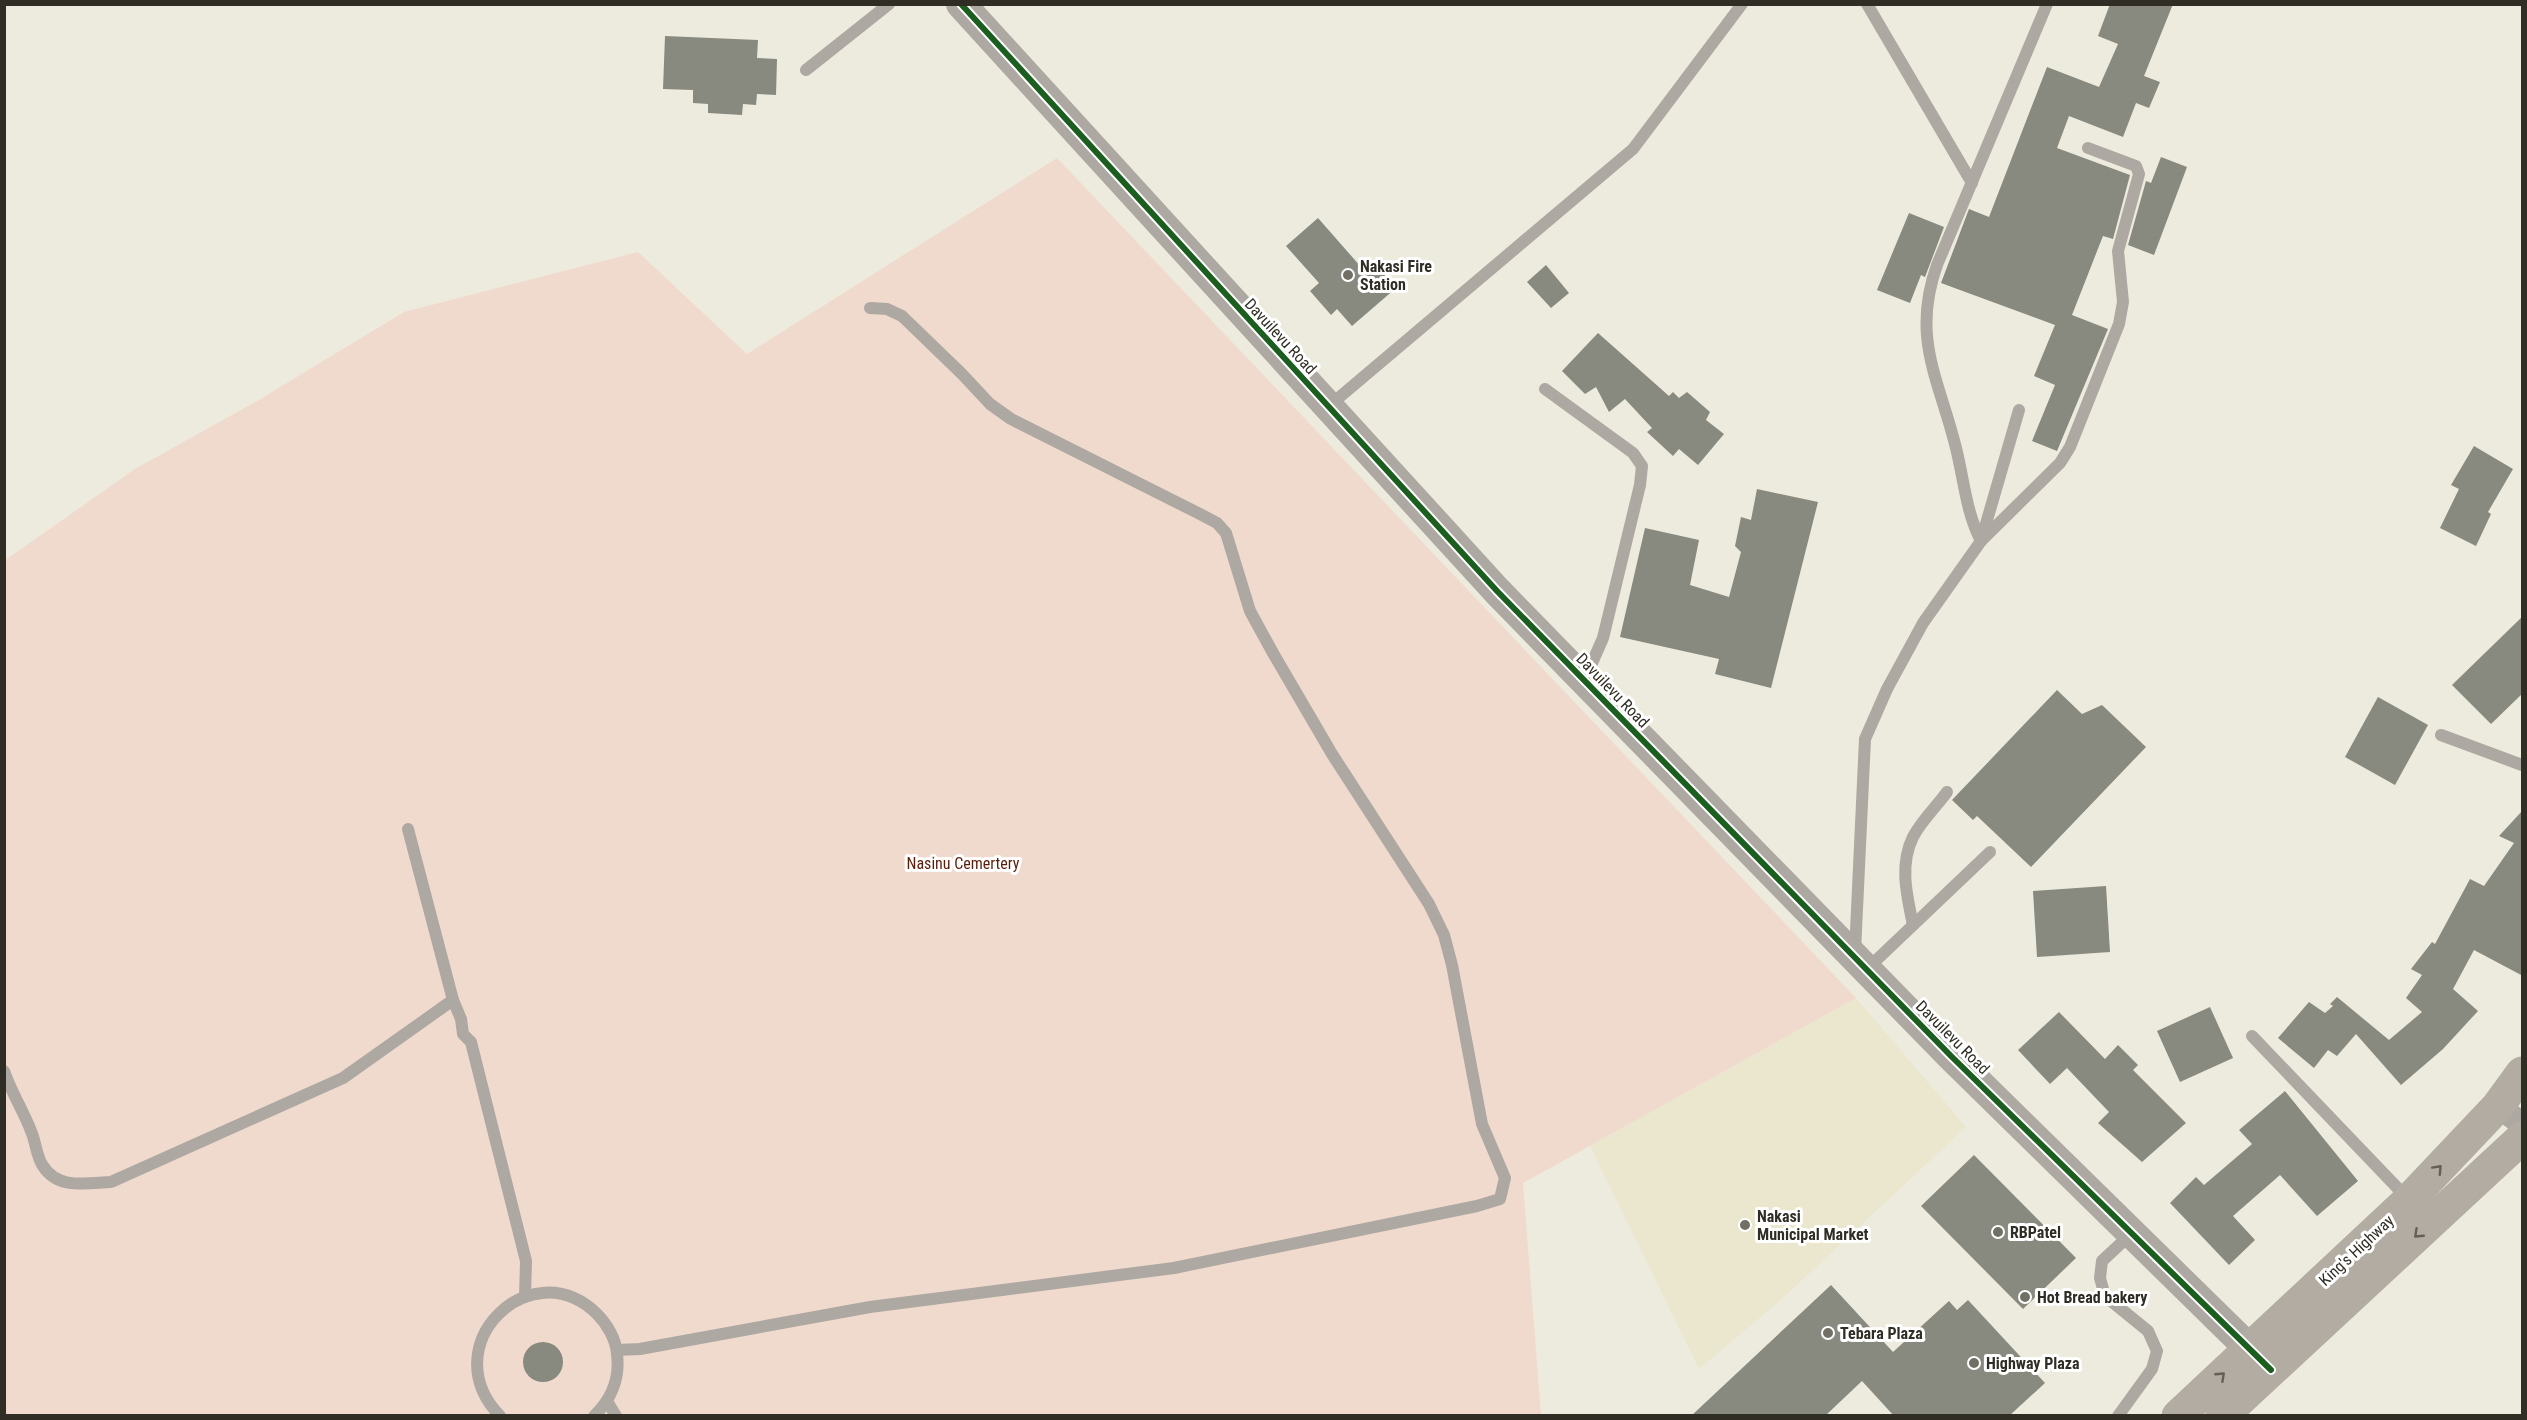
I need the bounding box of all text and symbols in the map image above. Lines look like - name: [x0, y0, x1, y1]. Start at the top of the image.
- place label: Nakasi Fire Station: [1360, 257, 1432, 294]
- marker: Nakasi Fire Station: [1341, 268, 1355, 282]
- street label: Davuilevu Road: [1241, 295, 1320, 378]
- street label: Davuilevu Road: [1572, 649, 1653, 732]
- park label: Nasinu Cemertery: [907, 854, 1020, 873]
- street label: Davuilevu Road: [1912, 997, 1993, 1078]
- one-way arrow: [2431, 1165, 2442, 1176]
- place label: Nakasi Municipal Market: [1757, 1207, 1869, 1244]
- street label: King's Highway: [2315, 1211, 2398, 1290]
- marker: Nakasi Municipal Market: [1738, 1218, 1752, 1232]
- place label: RBPatel: [2010, 1223, 2061, 1242]
- marker: RBPatel: [1991, 1225, 2005, 1239]
- one-way arrow: [2414, 1227, 2425, 1238]
- place label: Hot Bread bakery: [2037, 1288, 2147, 1307]
- marker: Hot Bread bakery: [2018, 1290, 2032, 1304]
- place label: Tebara Plaza: [1840, 1324, 1923, 1343]
- marker: Tebara Plaza: [1821, 1326, 1835, 1340]
- place label: Highway Plaza: [1986, 1354, 2080, 1373]
- marker: Highway Plaza: [1967, 1356, 1981, 1370]
- one-way arrow: [2214, 1372, 2225, 1383]

